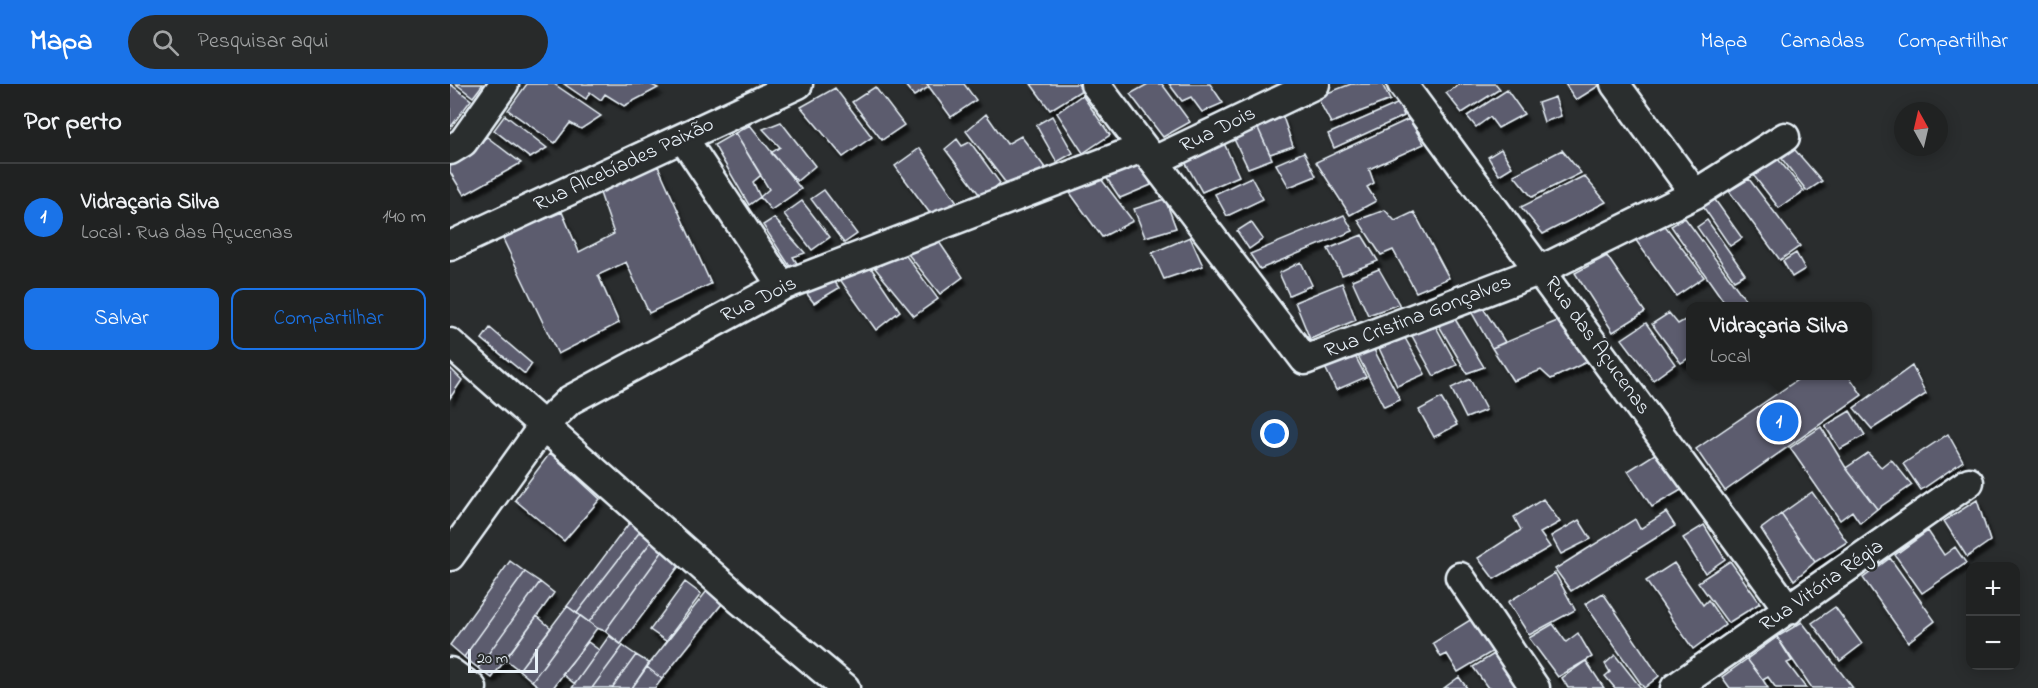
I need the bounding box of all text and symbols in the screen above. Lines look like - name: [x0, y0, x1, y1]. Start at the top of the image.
- search box: [128, 15, 548, 69]
- text: Mapa: [30, 22, 92, 63]
- icon: search: [149, 26, 182, 59]
- text: Pesquisar aqui: [197, 26, 328, 58]
- text: Mapa: [1701, 27, 1747, 57]
- text: Camadas: [1780, 27, 1865, 57]
- text: Compartilhar: [1898, 27, 2008, 57]
- street label: Rua Dois: [1175, 99, 1261, 161]
- north arrow: [1894, 102, 1948, 156]
- text: Por perto: [24, 104, 122, 142]
- street label: Rua Alcebíades Paixão: [529, 110, 719, 220]
- text: Vidraçaria Silva: [81, 187, 219, 219]
- text: 1: [40, 203, 47, 232]
- text: 140 m: [382, 203, 426, 232]
- text: Local · Rua das Açucenas: [81, 219, 293, 248]
- street label: Rua Cristina Gonçalves: [1320, 268, 1516, 366]
- street label: Rua Dois: [716, 269, 802, 331]
- street label: Rua das Açucenas: [1537, 271, 1657, 421]
- button: Salvar: [24, 288, 219, 350]
- button: Compartilhar: [231, 288, 426, 350]
- popup: [1686, 302, 1872, 380]
- text: Vidraçaria Silva: [1710, 311, 1848, 343]
- text: Local: [1710, 343, 1751, 372]
- pin: 1: [1760, 400, 1798, 444]
- your location: [1260, 419, 1289, 448]
- street label: Rua Vitória Régia: [1754, 532, 1891, 642]
- map controls: [1966, 562, 2020, 670]
- button: +: [1966, 562, 2020, 616]
- button: −: [1966, 616, 2020, 670]
- scale bar: [468, 646, 538, 674]
- text: 20 m: [477, 647, 508, 671]

